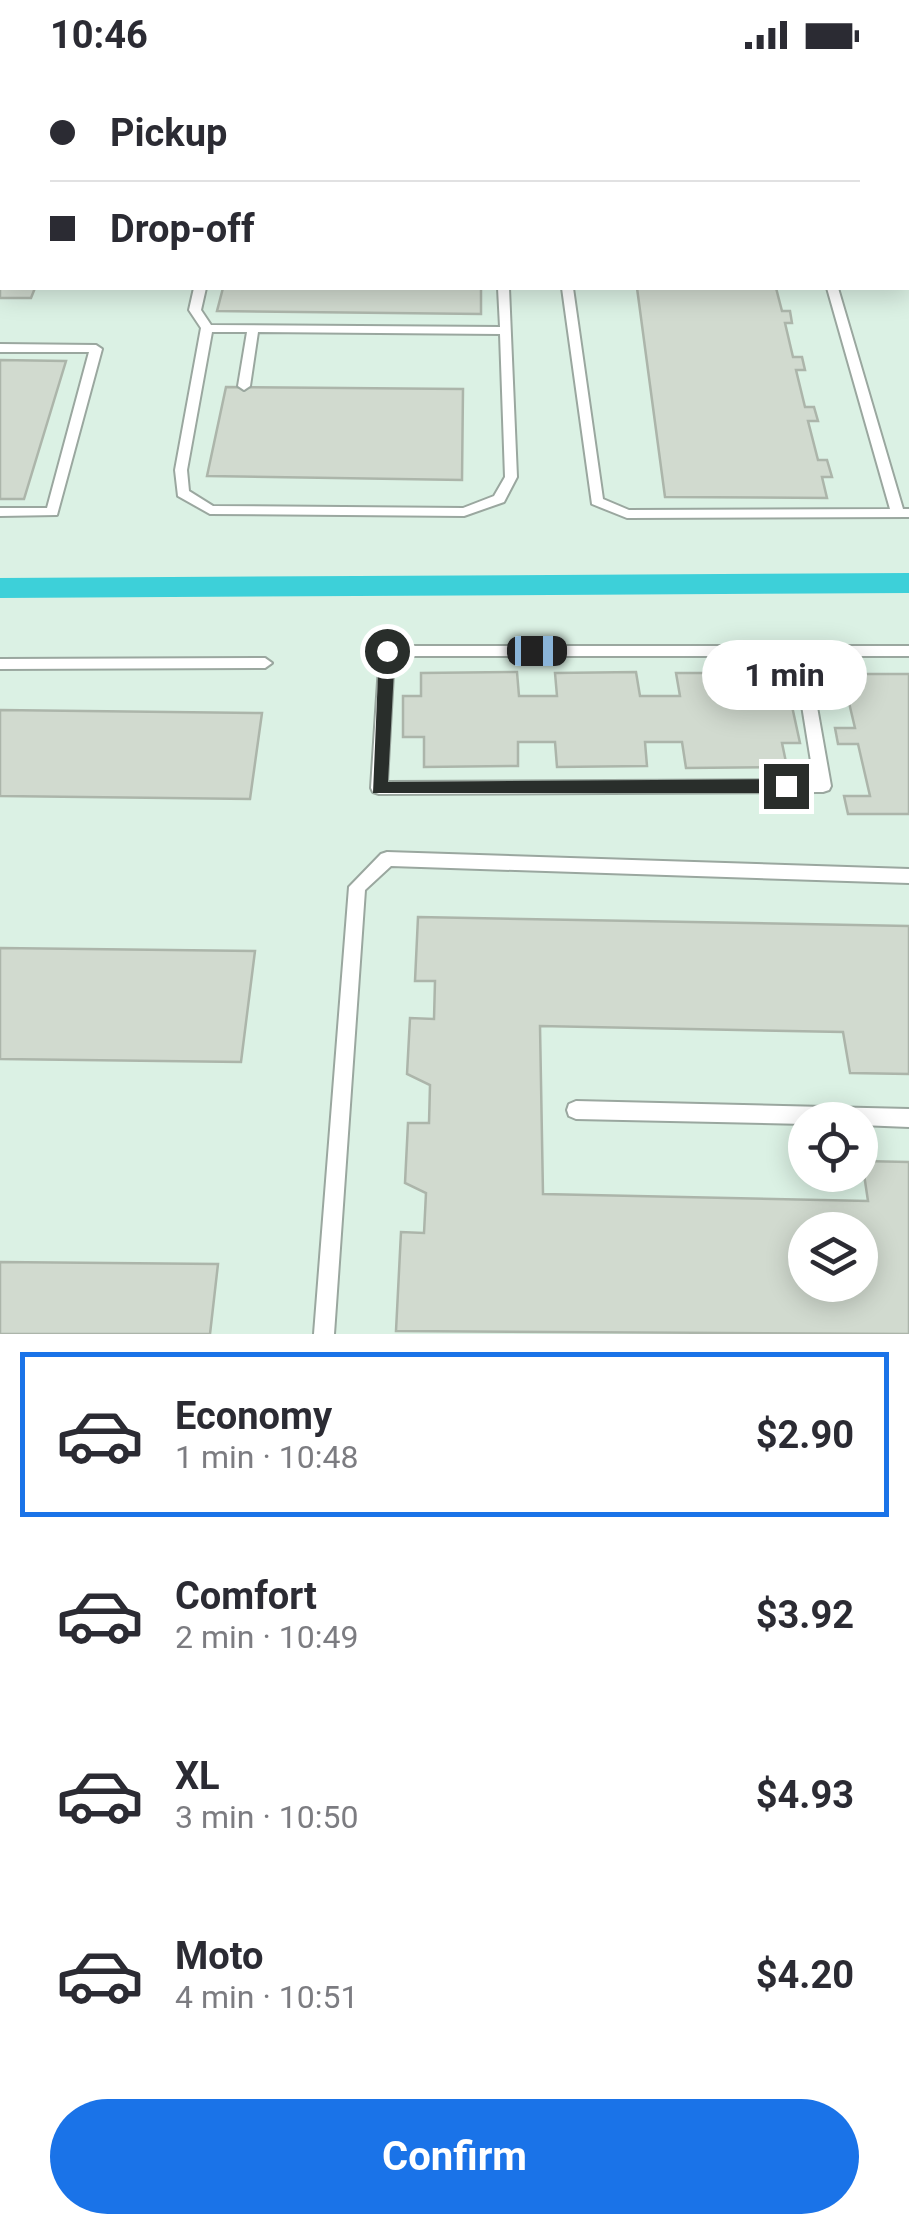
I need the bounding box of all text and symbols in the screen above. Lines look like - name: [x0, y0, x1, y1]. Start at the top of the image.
- text: 10:46: [50, 13, 148, 57]
- text: Pickup: [110, 111, 227, 155]
- text: Drop-off: [110, 207, 255, 251]
- route start: [365, 629, 410, 674]
- car: [507, 636, 567, 666]
- callout: 1 min: [704, 641, 868, 711]
- text: 1 min: [744, 656, 825, 694]
- route end: [764, 764, 809, 809]
- map controls: [788, 1102, 878, 1302]
- button: locate: [788, 1102, 878, 1192]
- button: layers: [788, 1212, 878, 1302]
- icon: car: [55, 1390, 145, 1480]
- text: Economy: [175, 1394, 332, 1438]
- text: $2.90: [756, 1413, 854, 1457]
- text: 1 min · 10:48: [175, 1438, 358, 1476]
- icon: car: [55, 1570, 145, 1660]
- text: Comfort: [175, 1574, 317, 1618]
- text: $3.92: [756, 1593, 854, 1637]
- text: 2 min · 10:49: [175, 1618, 358, 1656]
- icon: car: [55, 1750, 145, 1840]
- text: XL: [175, 1754, 220, 1798]
- text: $4.93: [756, 1773, 854, 1817]
- text: 3 min · 10:50: [175, 1798, 358, 1836]
- icon: car: [55, 1930, 145, 2020]
- text: Moto: [175, 1934, 264, 1978]
- text: $4.20: [756, 1953, 854, 1997]
- text: 4 min · 10:51: [175, 1978, 358, 2016]
- button: Confirm: [50, 2099, 859, 2214]

